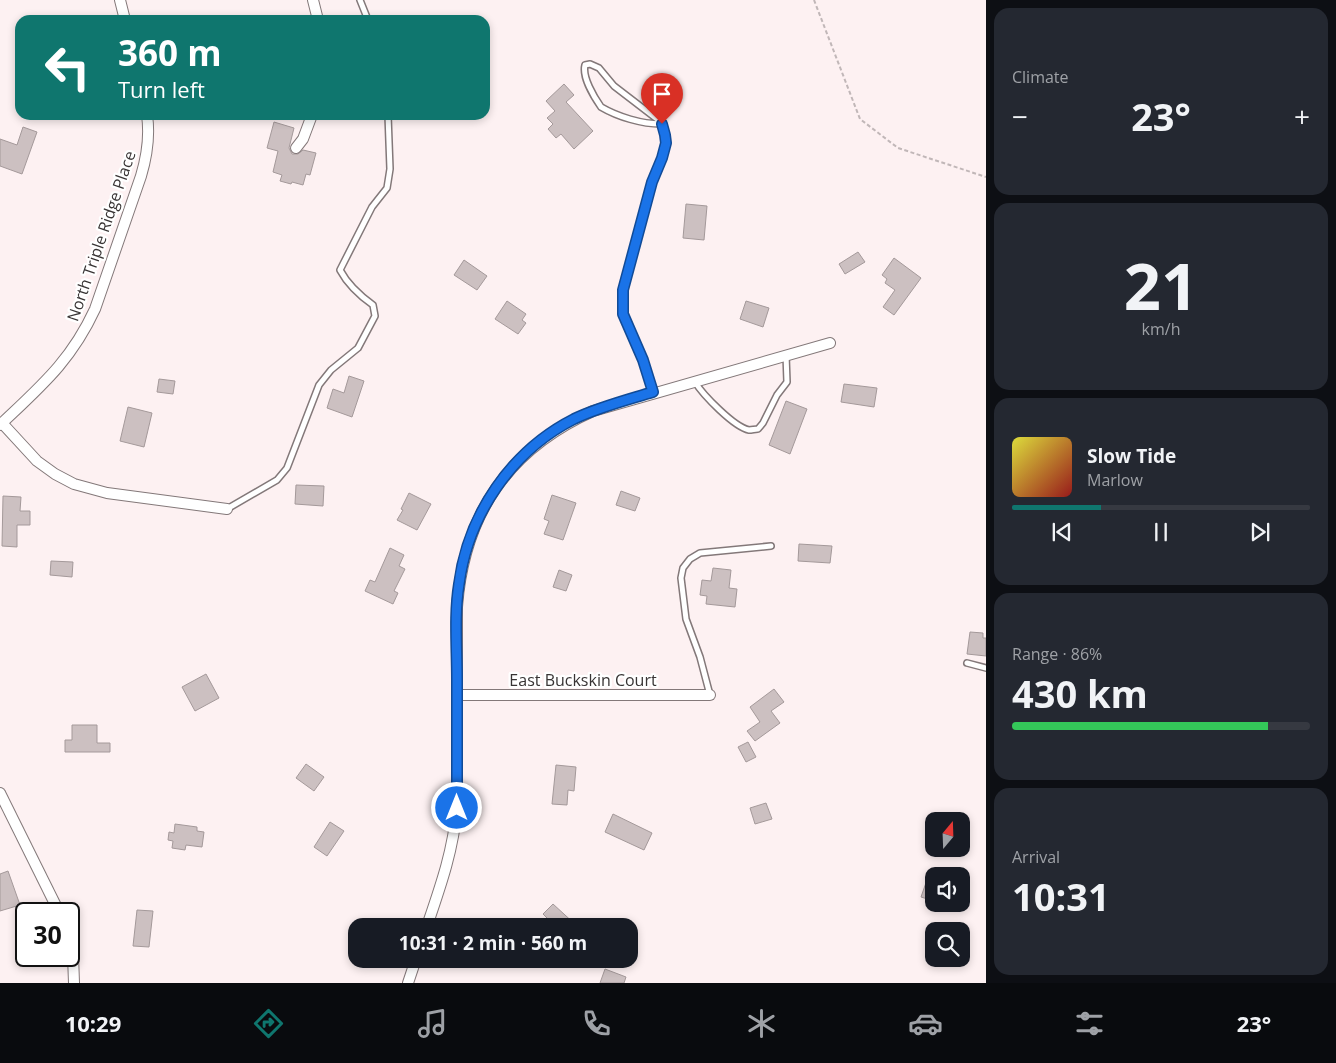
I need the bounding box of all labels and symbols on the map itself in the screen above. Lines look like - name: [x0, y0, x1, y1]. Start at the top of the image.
- pin: [641, 73, 683, 124]
- street label: North Triple Ridge Place: [61, 148, 141, 324]
- street label: East Buckskin Court: [509, 669, 657, 691]
- position arrow: [430, 781, 482, 833]
- north arrow: [925, 812, 970, 858]
- speed limit sign: 30: [15, 902, 80, 967]

